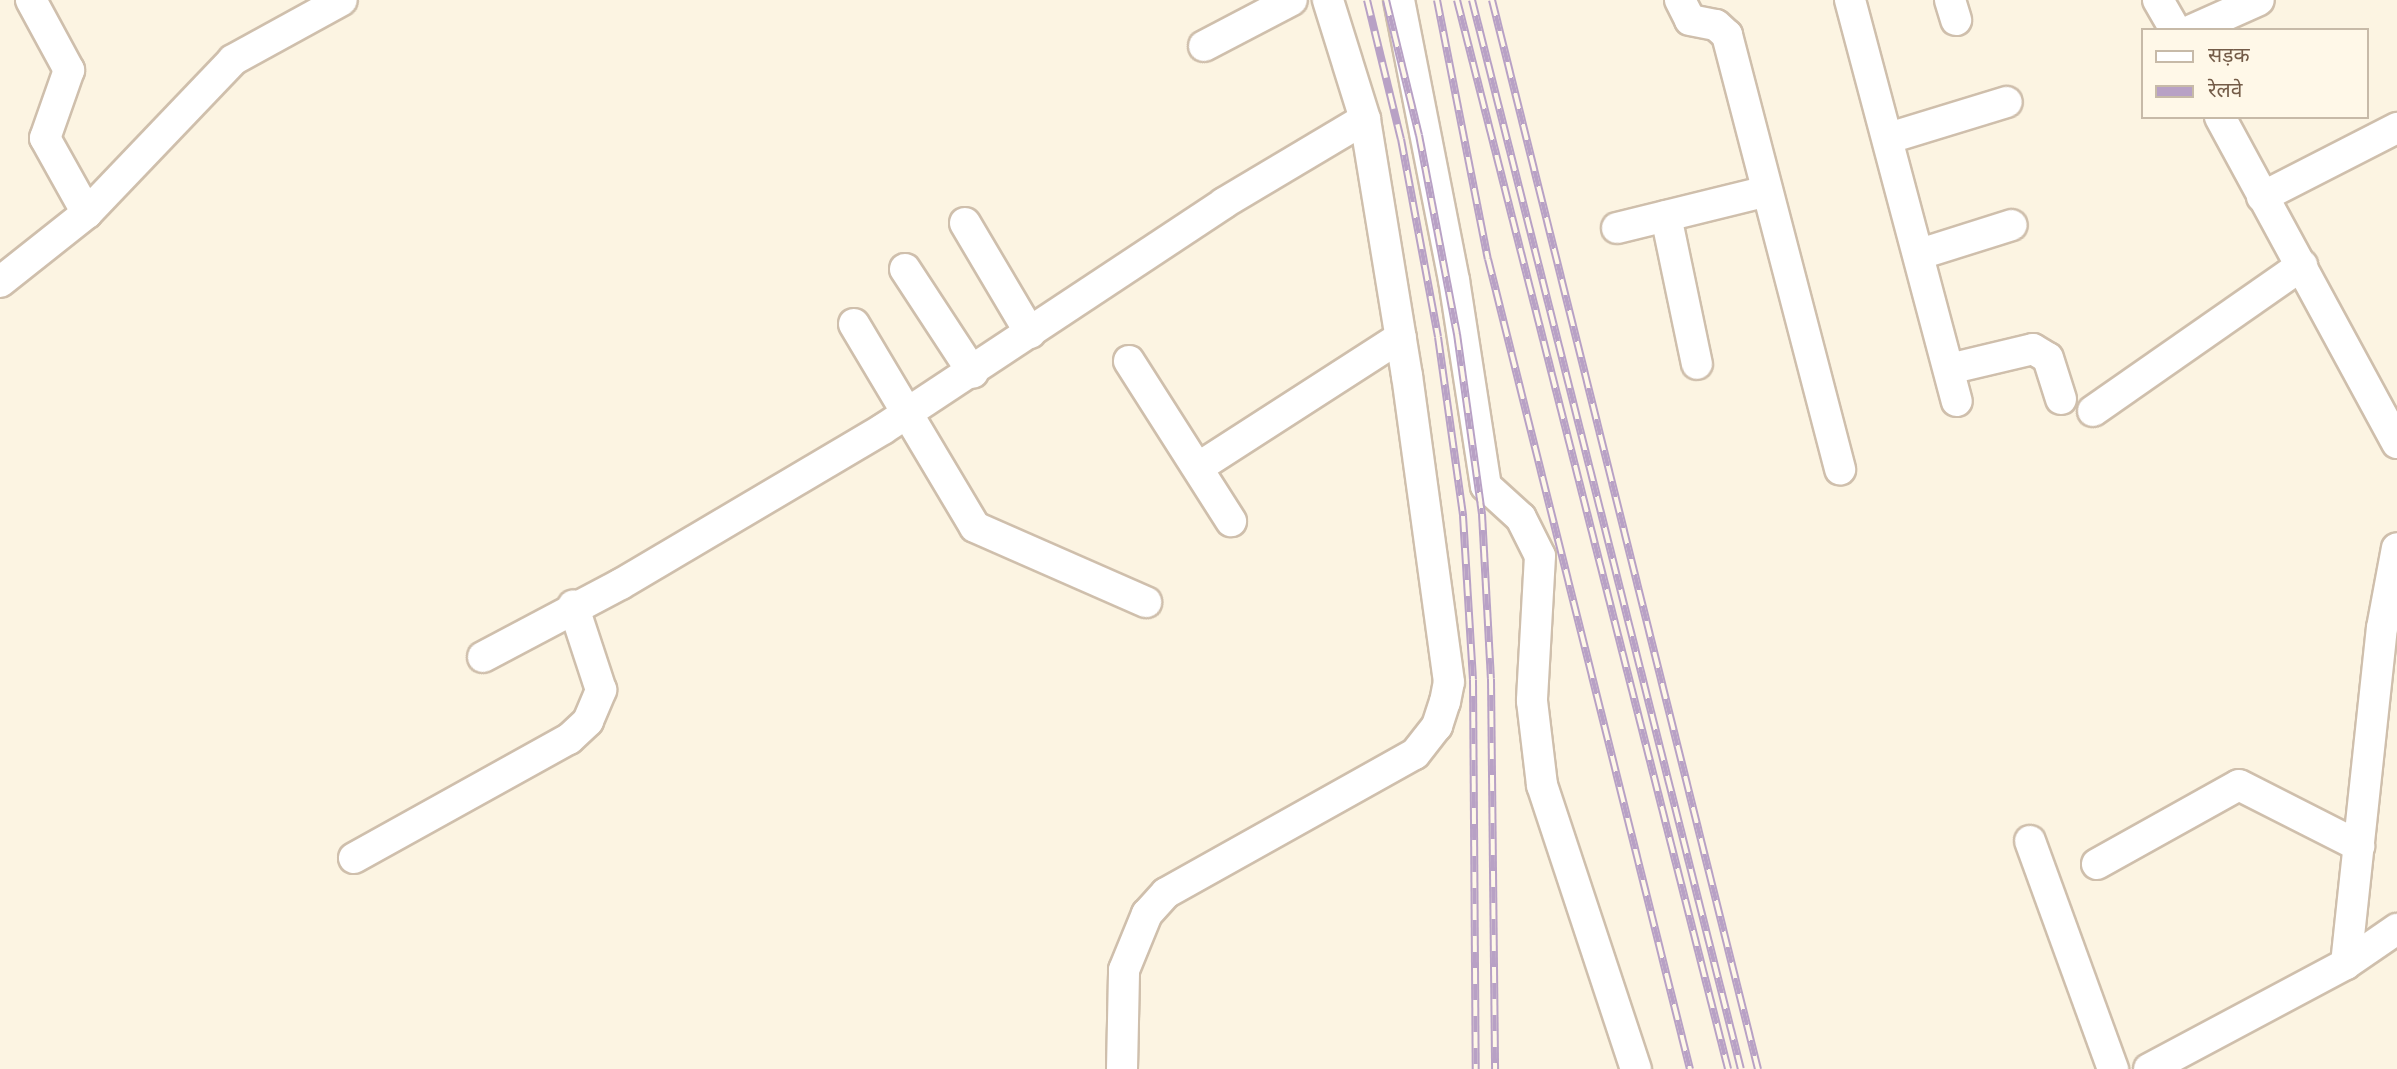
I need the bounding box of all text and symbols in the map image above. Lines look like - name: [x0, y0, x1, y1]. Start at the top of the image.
- legend: [2142, 28, 2369, 119]
- text: सड़क: [2208, 42, 2250, 67]
- text: रेलवे: [2208, 77, 2243, 102]

